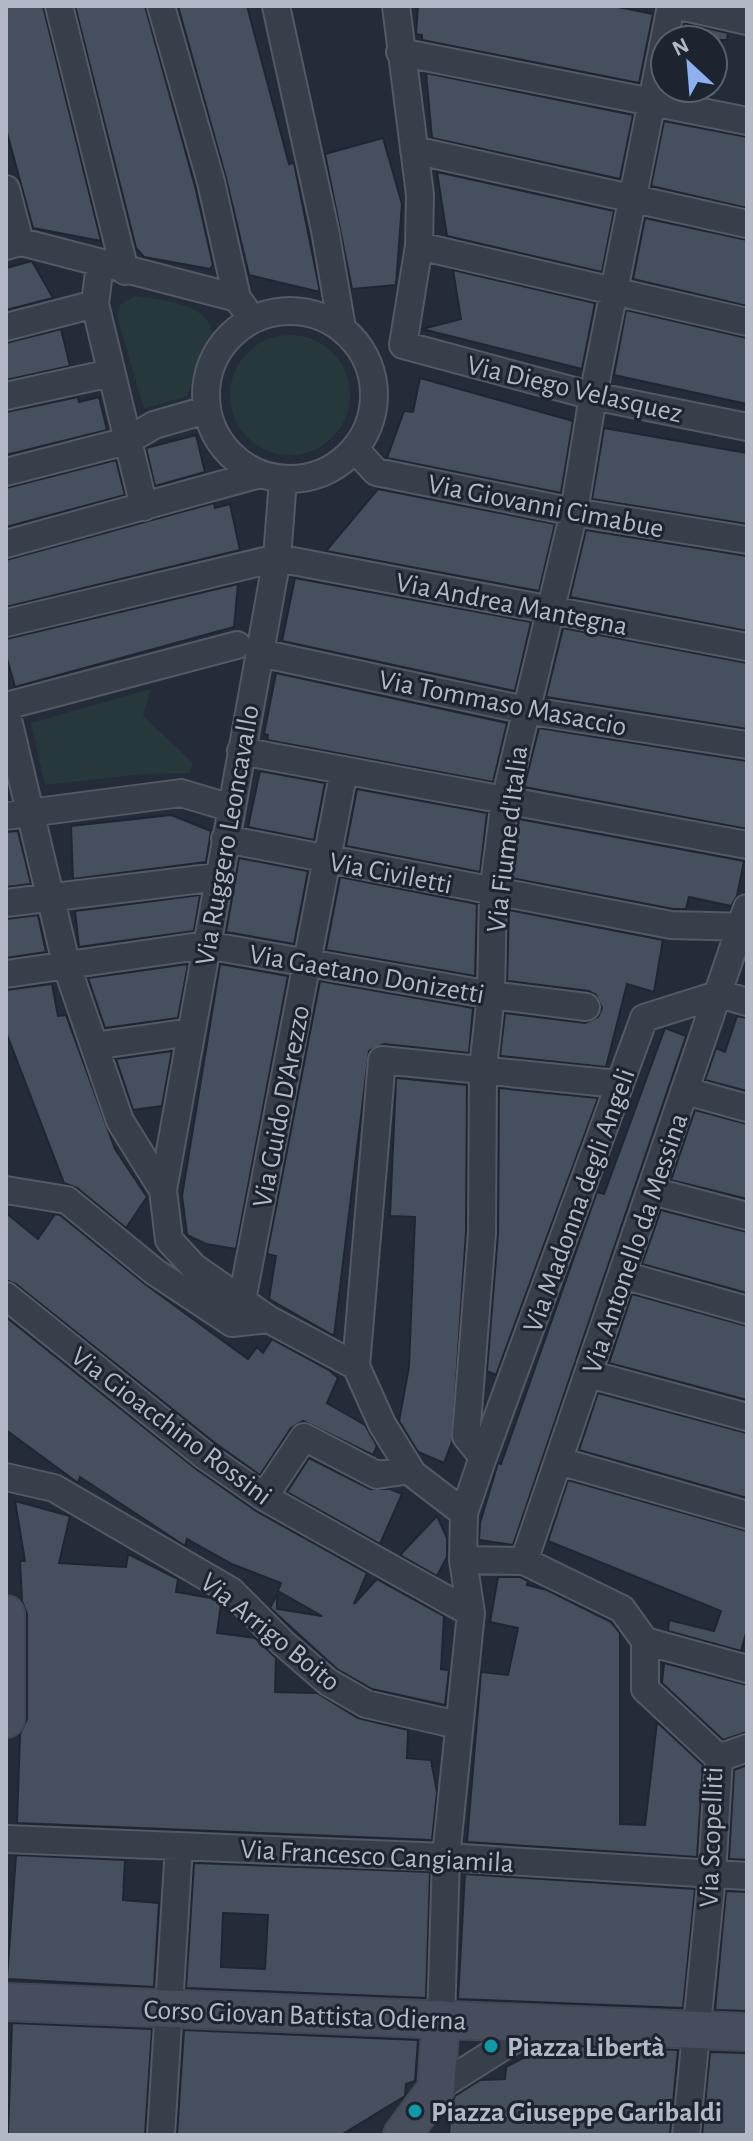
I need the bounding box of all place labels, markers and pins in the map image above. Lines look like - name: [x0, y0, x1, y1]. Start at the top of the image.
- place label: Piazza Libertà: [507, 2034, 665, 2062]
- marker: Piazza Libertà: [482, 2037, 500, 2055]
- place label: Piazza Giuseppe Garibaldi: [431, 2099, 722, 2127]
- marker: Piazza Giuseppe Garibaldi: [406, 2102, 424, 2120]

